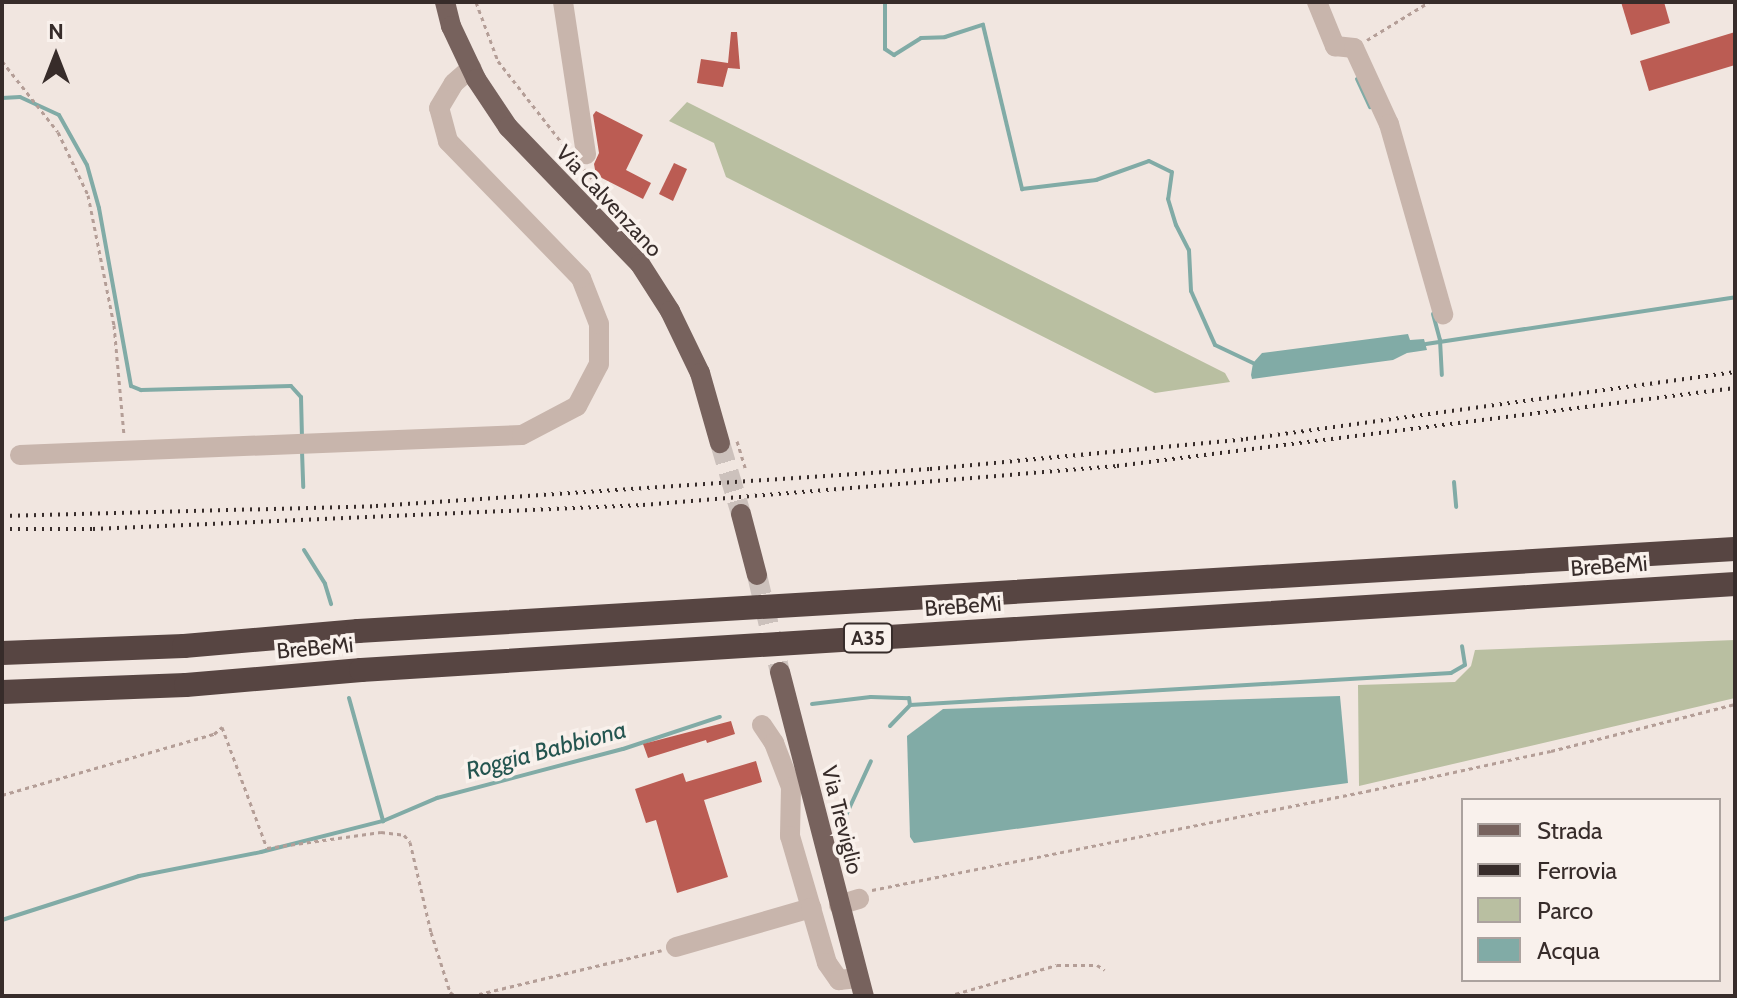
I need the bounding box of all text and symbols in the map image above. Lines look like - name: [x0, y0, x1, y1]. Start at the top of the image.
- north arrow: [16, 16, 96, 96]
- text: N: [48, 18, 64, 45]
- street label: Via Calvenzano: [551, 140, 667, 262]
- street label: BreBeMi: [1570, 550, 1648, 582]
- street label: BreBeMi: [924, 590, 1002, 622]
- road number: A35: [842, 622, 894, 654]
- street label: BreBeMi: [275, 631, 355, 665]
- water label: Roggia Babbiona: [463, 715, 629, 785]
- street label: Via Treviglio: [816, 763, 868, 877]
- legend: [1461, 798, 1721, 982]
- text: Strada: [1537, 816, 1603, 845]
- text: Ferrovia: [1537, 856, 1617, 885]
- text: Parco: [1537, 896, 1593, 925]
- text: Acqua: [1537, 936, 1600, 965]

